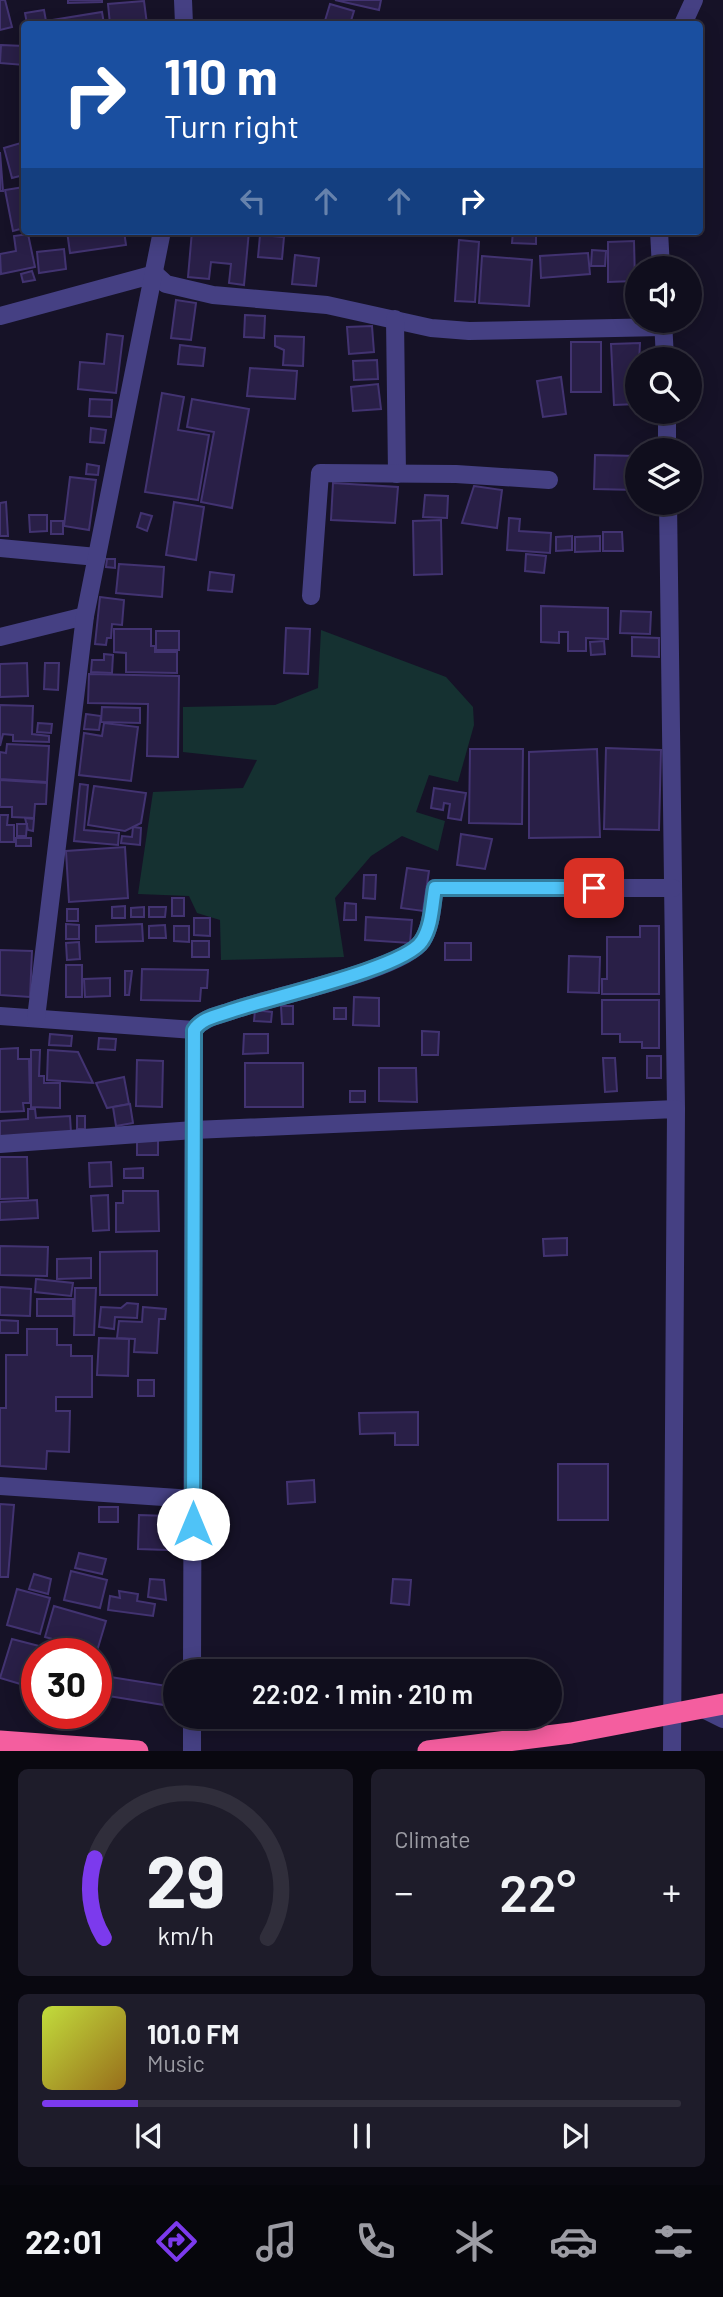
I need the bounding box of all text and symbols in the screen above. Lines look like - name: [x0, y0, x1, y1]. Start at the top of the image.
- text: 110 m: [164, 46, 278, 105]
- icon: right: [49, 49, 140, 140]
- text: Turn right: [164, 106, 299, 144]
- icon: left: [234, 182, 272, 220]
- icon: ahead: [307, 182, 345, 220]
- icon: ahead: [380, 182, 418, 220]
- icon: right: [453, 182, 491, 220]
- map controls: [625, 256, 702, 515]
- button: sound: [625, 256, 702, 333]
- button: search: [625, 347, 702, 424]
- button: layers: [625, 438, 702, 515]
- pin: [564, 858, 624, 918]
- icon: arrive: [575, 869, 613, 907]
- position arrow: [156, 1487, 230, 1561]
- speed limit sign: 30: [21, 1638, 112, 1729]
- text: 22:02 · 1 min · 210 m: [252, 1678, 473, 1709]
- text: Climate: [395, 1825, 471, 1853]
- text: 29: [146, 1836, 225, 1924]
- text: 22°: [499, 1860, 576, 1922]
- text: −: [395, 1868, 414, 1914]
- text: +: [662, 1868, 681, 1914]
- text: km/h: [157, 1920, 214, 1950]
- text: 101.0 FM: [147, 2018, 239, 2049]
- text: Music: [147, 2049, 205, 2077]
- icon: previous: [130, 2117, 168, 2155]
- icon: pause: [343, 2117, 381, 2155]
- icon: next: [556, 2117, 594, 2155]
- icon: directions: [152, 2217, 201, 2266]
- icon: music: [252, 2217, 301, 2266]
- icon: phone: [351, 2217, 400, 2266]
- icon: climate: [450, 2217, 499, 2266]
- icon: car: [549, 2217, 598, 2266]
- icon: filters: [649, 2217, 698, 2266]
- text: 22:01: [25, 2222, 102, 2260]

